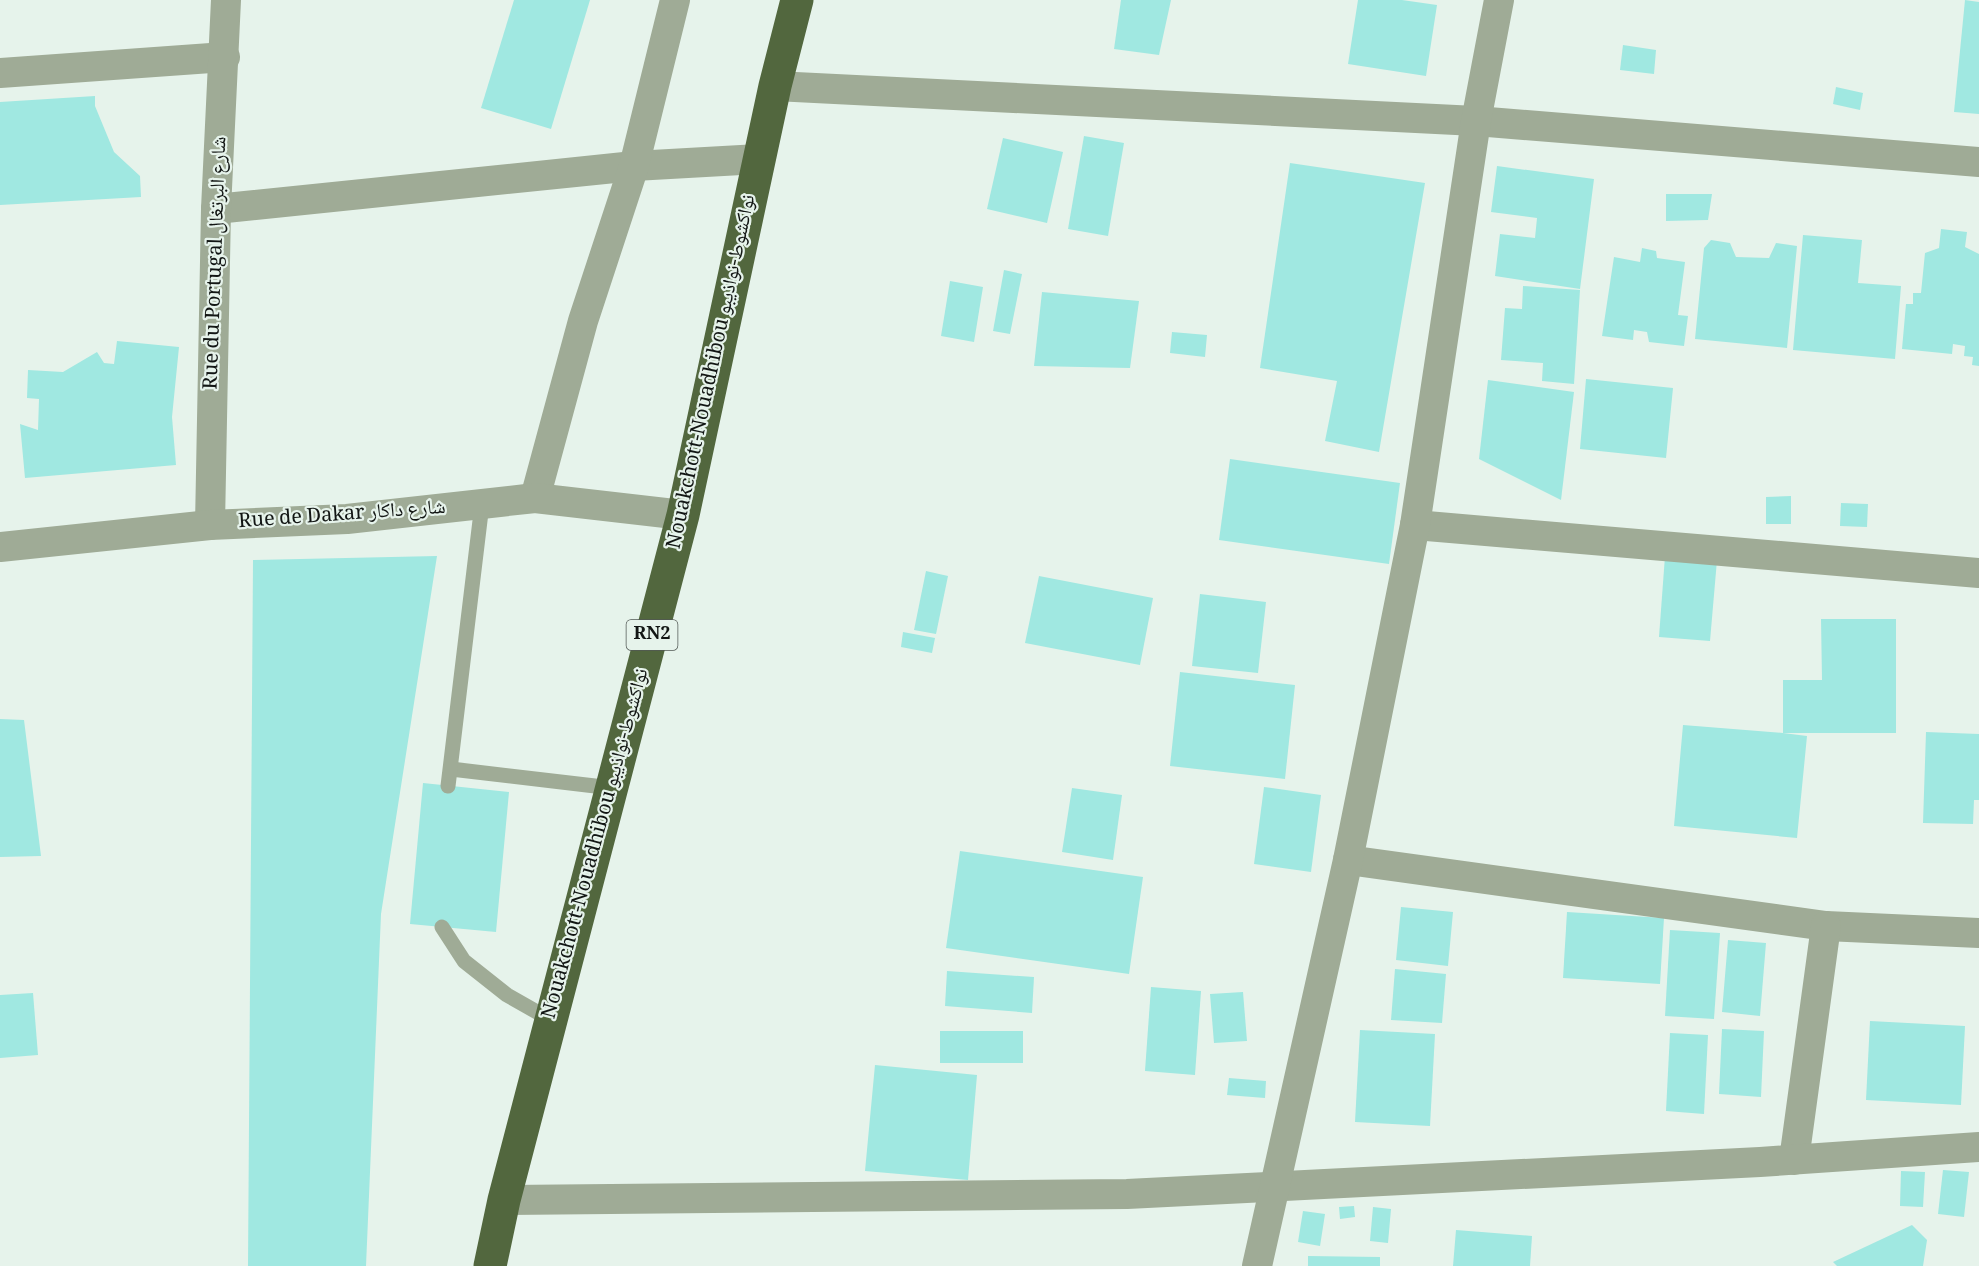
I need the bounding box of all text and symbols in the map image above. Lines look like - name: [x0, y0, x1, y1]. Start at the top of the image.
- street label: Rue du Portugal شارع البرتغال: [196, 136, 238, 390]
- street label: Nouakchott-Nouadhibou نواكشوط-نواذيبو: [659, 192, 767, 552]
- street label: Rue de Dakar شارع داكار: [237, 492, 447, 540]
- road number: RN2: [626, 620, 678, 650]
- street label: Nouakchott-Nouadhibou نواكشوط-نواذيبو: [534, 665, 660, 1023]

